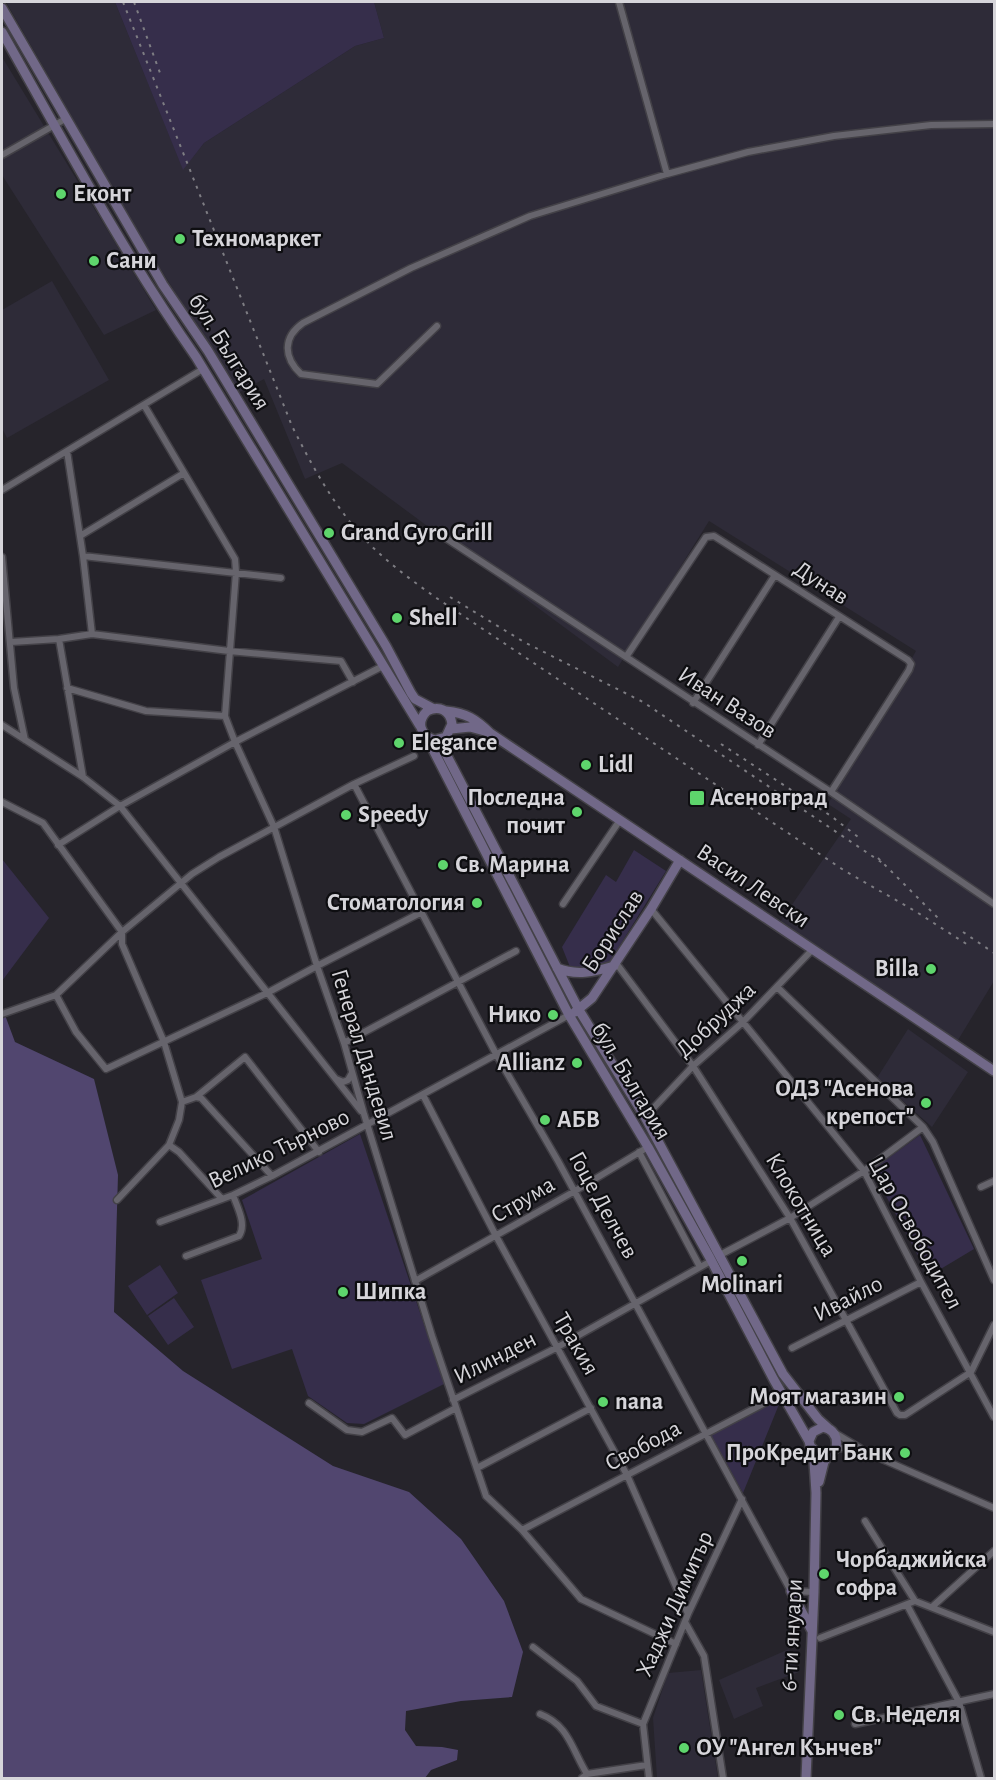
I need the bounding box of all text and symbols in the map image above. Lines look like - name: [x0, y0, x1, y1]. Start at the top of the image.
- place label: Еконт: [73, 182, 132, 206]
- marker: Еконт: [54, 187, 68, 201]
- place label: Техномаркет: [192, 227, 321, 251]
- marker: Техномаркет: [173, 232, 187, 246]
- place label: Сани: [106, 249, 157, 273]
- marker: Сани: [87, 254, 101, 268]
- street label: бул. България: [184, 290, 274, 414]
- place label: Grand Gyro Grill: [341, 521, 493, 545]
- marker: Grand Gyro Grill: [322, 526, 336, 540]
- street label: Дунав: [789, 557, 853, 609]
- place label: Shell: [409, 606, 457, 630]
- marker: Shell: [390, 611, 404, 625]
- street label: Иван Вазов: [673, 662, 781, 744]
- place label: Elegance: [411, 731, 497, 755]
- marker: Elegance: [392, 736, 406, 750]
- place label: Lidl: [598, 753, 634, 777]
- marker: Lidl: [579, 758, 593, 772]
- place label: Последна почит: [467, 786, 566, 838]
- place label: Асеновград: [710, 786, 827, 810]
- marker: Асеновград: [688, 789, 706, 807]
- place label: Speedy: [358, 803, 429, 827]
- marker: Последна почит: [570, 805, 584, 819]
- marker: Speedy: [339, 808, 353, 822]
- street label: Васил Левски: [692, 839, 814, 933]
- place label: Св. Марина: [455, 853, 570, 877]
- marker: Св. Марина: [436, 858, 450, 872]
- street label: Борислав: [578, 886, 648, 976]
- place label: Стоматология: [327, 891, 465, 915]
- marker: Стоматология: [470, 896, 484, 910]
- place label: Billa: [875, 957, 919, 981]
- marker: Billa: [924, 962, 938, 976]
- street label: Генерал Дандевил: [326, 966, 402, 1144]
- street label: Добруджа: [672, 977, 760, 1062]
- place label: Нико: [488, 1003, 541, 1027]
- marker: Нико: [546, 1008, 560, 1022]
- street label: бул. България: [587, 1018, 675, 1144]
- place label: Allianz: [497, 1051, 565, 1075]
- marker: Allianz: [570, 1056, 584, 1070]
- place label: ОДЗ "Асенова крепост": [775, 1077, 914, 1129]
- marker: ОДЗ "Асенова крепост": [919, 1096, 933, 1110]
- street label: Велико Търново: [205, 1104, 353, 1194]
- place label: АБВ: [557, 1108, 600, 1132]
- marker: АБВ: [538, 1113, 552, 1127]
- street label: Гоце Делчев: [564, 1147, 642, 1263]
- street label: Клокотница: [761, 1149, 841, 1261]
- street label: Цар Освободител: [863, 1153, 967, 1313]
- street label: Струма: [487, 1172, 559, 1228]
- marker: Molinari: [735, 1254, 749, 1268]
- street label: Ивайло: [810, 1271, 886, 1327]
- place label: Molinari: [701, 1273, 783, 1297]
- place label: Шипка: [355, 1280, 426, 1304]
- marker: Шипка: [336, 1285, 350, 1299]
- street label: Тракия: [549, 1309, 603, 1379]
- street label: Илинден: [450, 1327, 540, 1389]
- place label: Моят магазин: [749, 1385, 887, 1409]
- place label: nana: [615, 1390, 663, 1414]
- marker: Моят магазин: [892, 1390, 906, 1404]
- marker: nana: [596, 1395, 610, 1409]
- street label: Свобода: [601, 1416, 685, 1476]
- place label: ПроКредит Банк: [726, 1441, 893, 1465]
- marker: ПроКредит Банк: [898, 1446, 912, 1460]
- street label: Хаджи Димитър: [632, 1528, 718, 1680]
- place label: Чорбаджийска софра: [836, 1548, 987, 1600]
- marker: Чорбаджийска софра: [817, 1567, 831, 1581]
- street label: 6-ти януари: [777, 1578, 807, 1692]
- place label: Св. Неделя: [851, 1703, 960, 1727]
- marker: Св. Неделя: [832, 1708, 846, 1722]
- place label: ОУ "Ангел Кънчев": [696, 1736, 882, 1760]
- marker: ОУ "Ангел Кънчев": [677, 1741, 691, 1755]

